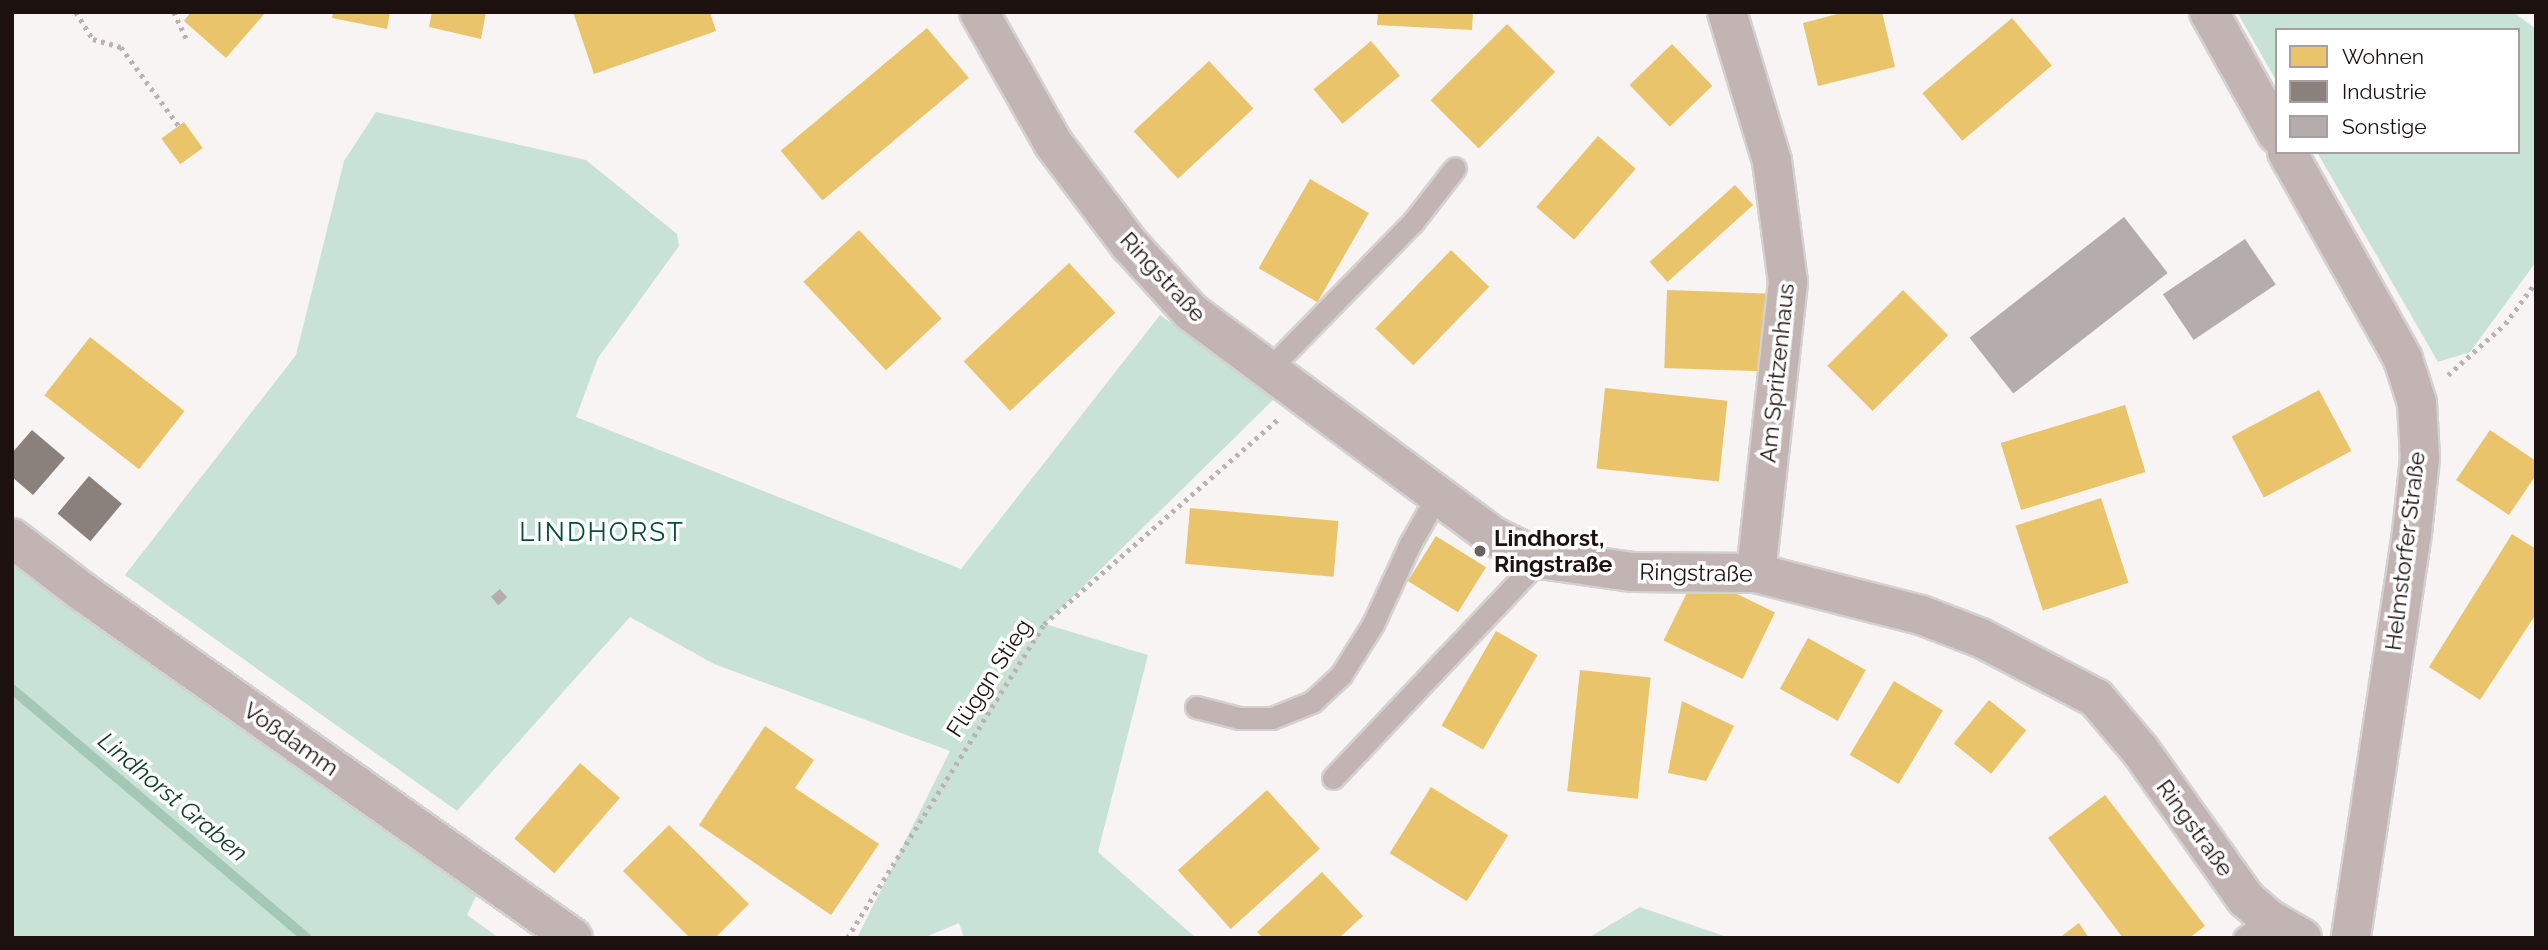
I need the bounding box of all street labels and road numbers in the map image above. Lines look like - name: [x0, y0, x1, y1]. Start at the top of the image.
- street label: Ringstraße: [1114, 226, 1212, 328]
- street label: Am Spritzenhaus: [1754, 282, 1800, 464]
- street label: Helmstorfer Straße: [2379, 450, 2431, 652]
- street label: Ringstraße: [1639, 558, 1753, 588]
- street label: Flüggn Stieg: [941, 614, 1037, 742]
- street label: Voßdamm: [238, 696, 344, 782]
- street label: Ringstraße: [2151, 774, 2239, 882]

